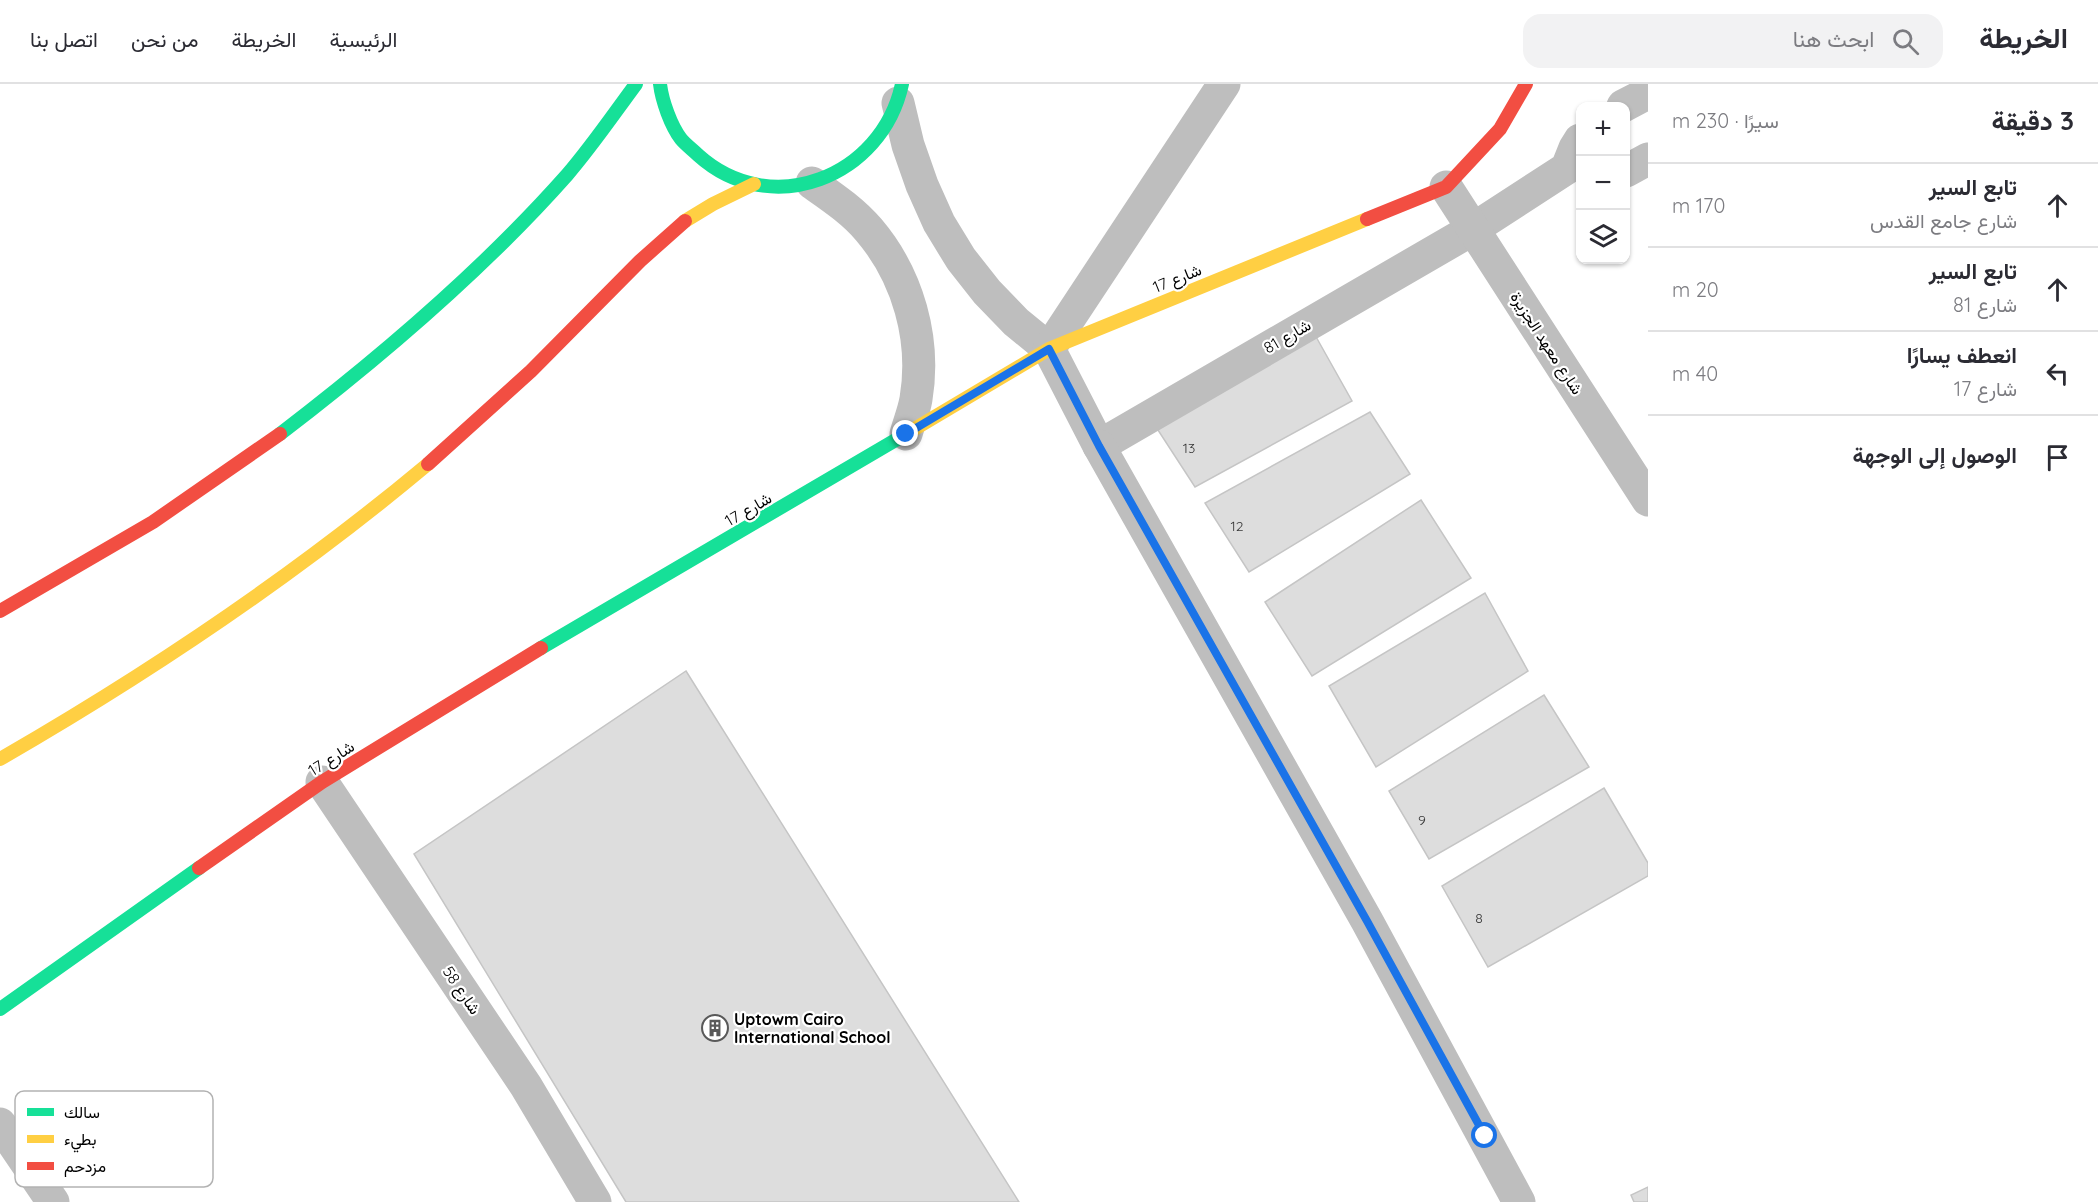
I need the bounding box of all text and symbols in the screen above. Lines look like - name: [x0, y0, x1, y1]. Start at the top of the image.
- search box: [1523, 14, 1943, 68]
- text: الخريطة: [1979, 20, 2068, 55]
- text: ابحث هنا: [1793, 25, 1874, 53]
- icon: search: [1889, 25, 1922, 58]
- text: اتصل بنا: [30, 26, 98, 52]
- text: من نحن: [131, 26, 198, 52]
- text: الخريطة: [231, 26, 296, 52]
- text: الرئيسية: [329, 26, 397, 52]
- map controls: [1576, 102, 1630, 264]
- button: +: [1576, 102, 1630, 156]
- text: 3 دقيقة: [1991, 104, 2074, 137]
- text: سيرًا · 230 m: [1672, 108, 1779, 133]
- button: −: [1576, 156, 1630, 210]
- text: تابع السير: [1929, 173, 2017, 201]
- icon: ahead: [2041, 189, 2074, 222]
- text: 170 m: [1672, 193, 1725, 218]
- text: شارع جامع القدس: [1870, 208, 2017, 233]
- button: layers: [1576, 210, 1630, 264]
- text: تابع السير: [1929, 257, 2017, 285]
- street label: شارع 17: [1150, 259, 1205, 299]
- icon: ahead: [2041, 273, 2074, 306]
- text: 20 m: [1672, 277, 1719, 302]
- street label: شارع معهد الجزيرة: [1505, 288, 1588, 399]
- text: شارع 81: [1953, 292, 2017, 317]
- street label: شارع 81: [1260, 315, 1315, 359]
- text: انعطف يسارًا: [1907, 341, 2017, 369]
- icon: left: [2041, 357, 2074, 390]
- text: 40 m: [1672, 361, 1718, 386]
- text: شارع 17: [1954, 376, 2017, 401]
- route end: [892, 420, 918, 446]
- house number: 13: [1183, 439, 1195, 457]
- text: الوصول إلى الوجهة: [1853, 441, 2017, 469]
- icon: arrive: [2041, 441, 2074, 474]
- street label: شارع 17: [721, 488, 776, 532]
- house number: 12: [1231, 517, 1244, 535]
- street label: شارع 17: [304, 736, 359, 782]
- house number: 9: [1418, 811, 1426, 829]
- house number: 8: [1475, 909, 1483, 927]
- street label: شارع 58: [437, 962, 485, 1019]
- place label: Uptowm Cairo International School: [734, 1009, 891, 1047]
- building icon: Uptowm Cairo International School: [700, 1013, 730, 1043]
- legend: [15, 1091, 213, 1187]
- text: سالك: [64, 1102, 100, 1122]
- route start: [1471, 1122, 1497, 1148]
- text: بطيء: [64, 1129, 96, 1153]
- text: مزدحم: [64, 1156, 106, 1177]

